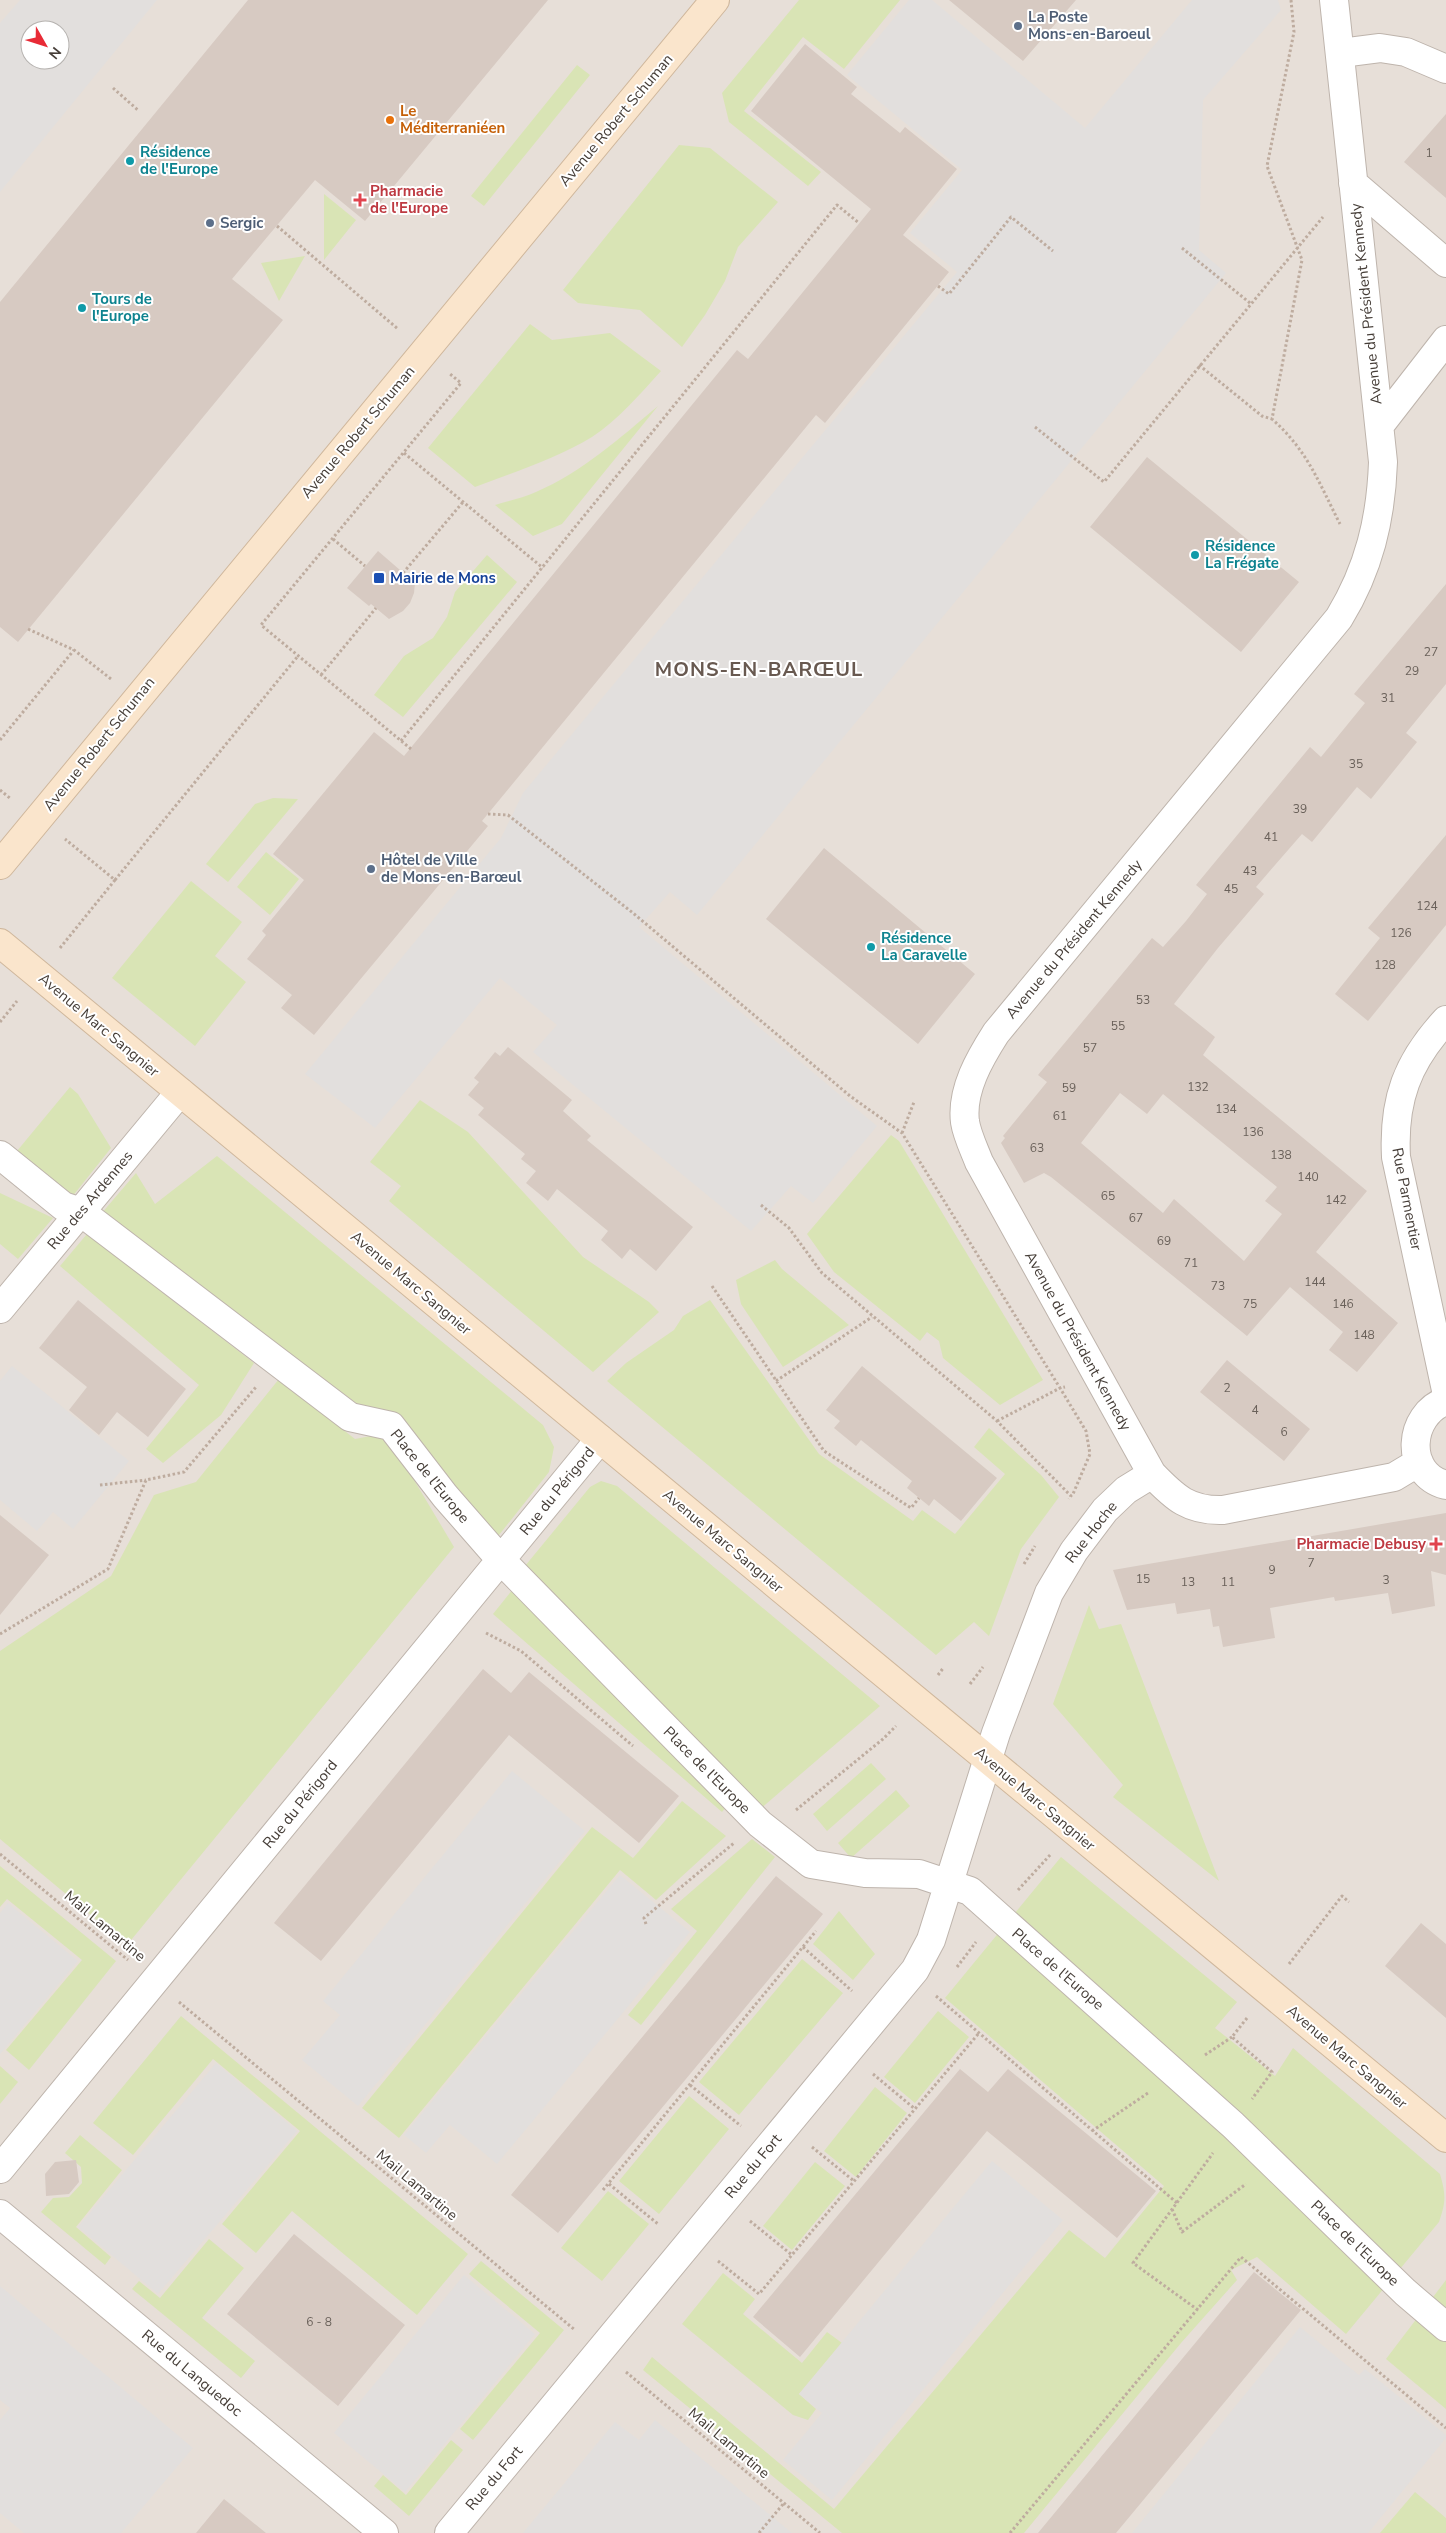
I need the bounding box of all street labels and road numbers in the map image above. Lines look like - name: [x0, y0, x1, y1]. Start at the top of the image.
- street label: Avenue Robert Schuman: [555, 50, 677, 190]
- street label: Avenue du Président Kennedy: [1345, 202, 1387, 406]
- street label: Avenue Robert Schuman: [297, 362, 419, 502]
- street label: Avenue Robert Schuman: [39, 673, 159, 815]
- street label: Avenue du Président Kennedy: [1001, 855, 1147, 1023]
- street label: Avenue Marc Sangnier: [35, 969, 164, 1082]
- street label: Rue des Ardennes: [43, 1146, 137, 1254]
- street label: Rue Parmentier: [1387, 1146, 1427, 1253]
- street label: Avenue Marc Sangnier: [347, 1227, 476, 1340]
- street label: Avenue du Président Kennedy: [1020, 1248, 1136, 1435]
- street label: Place de l'Europe: [386, 1425, 474, 1527]
- street label: Rue du Périgord: [515, 1443, 599, 1539]
- street label: Avenue Marc Sangnier: [659, 1485, 788, 1598]
- street label: Rue Hoche: [1060, 1497, 1122, 1567]
- street label: Place de l'Europe: [659, 1722, 755, 1818]
- street label: Avenue Marc Sangnier: [971, 1743, 1100, 1856]
- street label: Rue du Périgord: [258, 1756, 342, 1852]
- street label: Mail Lamartine: [60, 1886, 150, 1966]
- street label: Place de l'Europe: [1008, 1923, 1108, 2015]
- street label: Avenue Marc Sangnier: [1283, 2001, 1412, 2114]
- street label: Rue du Fort: [720, 2129, 786, 2203]
- street label: Mail Lamartine: [372, 2145, 462, 2225]
- street label: Place de l'Europe: [1306, 2196, 1404, 2290]
- street label: Rue du Languedoc: [138, 2325, 246, 2421]
- street label: Mail Lamartine: [684, 2403, 774, 2483]
- street label: Rue du Fort: [461, 2441, 527, 2515]

